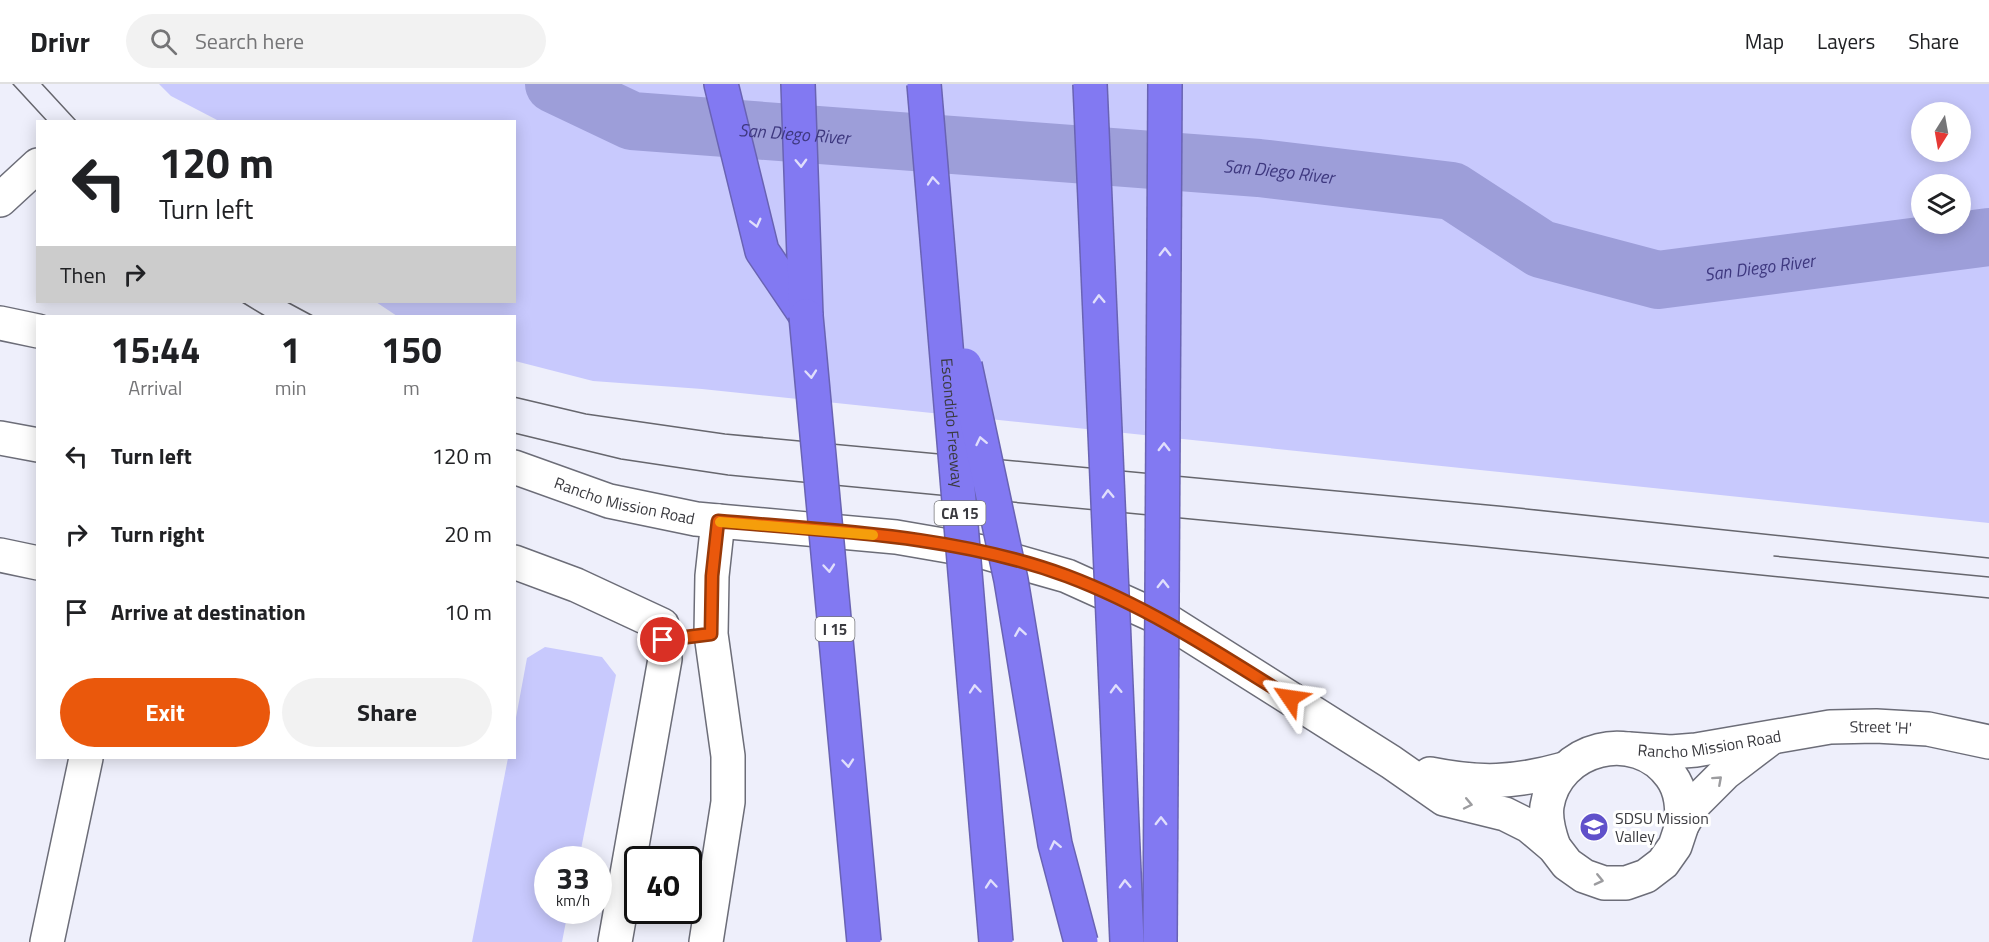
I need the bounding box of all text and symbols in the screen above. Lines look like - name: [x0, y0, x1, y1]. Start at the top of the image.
- search box: [126, 14, 546, 68]
- text: Drivr: [30, 20, 90, 63]
- text: Search here: [195, 24, 304, 58]
- icon: search: [147, 25, 180, 58]
- text: Map: [1745, 25, 1784, 57]
- text: Layers: [1817, 25, 1875, 57]
- text: Share: [1908, 25, 1959, 57]
- north arrow: [1911, 102, 1971, 162]
- map controls: [1911, 102, 1971, 234]
- water label: San Diego River: [738, 116, 853, 151]
- text: 120 m: [159, 130, 274, 194]
- icon: left: [60, 144, 138, 222]
- water label: San Diego River: [1222, 152, 1338, 191]
- one-way arrow: [794, 159, 807, 168]
- button: layers: [1911, 174, 1971, 234]
- one-way arrow: [926, 177, 939, 186]
- text: Turn left: [159, 188, 253, 229]
- one-way arrow: [748, 218, 761, 228]
- water label: San Diego River: [1703, 246, 1819, 287]
- one-way arrow: [1159, 248, 1171, 257]
- text: Then: [60, 258, 106, 292]
- icon: right: [118, 258, 151, 291]
- one-way arrow: [1093, 295, 1106, 304]
- text: 15:44: [110, 322, 200, 377]
- text: 1: [281, 322, 301, 377]
- text: 150: [381, 322, 442, 377]
- street label: Escondido Freeway: [935, 357, 970, 489]
- one-way arrow: [804, 370, 817, 379]
- text: Arrival: [128, 372, 183, 403]
- text: min: [275, 372, 307, 403]
- text: m: [403, 372, 420, 403]
- one-way arrow: [975, 436, 988, 446]
- text: Turn left: [111, 439, 192, 473]
- text: 120 m: [432, 439, 492, 473]
- icon: left: [60, 440, 93, 473]
- one-way arrow: [1158, 443, 1170, 452]
- street label: Rancho Mission Road: [551, 470, 697, 530]
- one-way arrow: [1101, 489, 1114, 498]
- road number: CA 15: [934, 501, 986, 525]
- text: Turn right: [111, 517, 205, 551]
- text: 20 m: [444, 517, 492, 551]
- icon: right: [60, 518, 93, 551]
- one-way arrow: [822, 564, 835, 573]
- one-way arrow: [1157, 579, 1169, 588]
- text: Arrive at destination: [111, 595, 306, 629]
- text: 10 m: [444, 595, 492, 629]
- icon: arrive: [60, 596, 93, 629]
- pin: [637, 614, 688, 665]
- road number: I 15: [816, 617, 854, 641]
- icon: arrive: [646, 623, 679, 656]
- one-way arrow: [1014, 627, 1026, 636]
- position arrow: [1258, 666, 1322, 730]
- button: Exit: [60, 678, 270, 747]
- button: Share: [282, 678, 492, 747]
- one-way arrow: [1110, 684, 1123, 693]
- one-way arrow: [969, 685, 982, 694]
- street label: Street 'H': [1849, 714, 1913, 740]
- street label: Rancho Mission Road: [1637, 724, 1783, 764]
- one-way arrow: [841, 758, 854, 767]
- one-way arrow: [1711, 776, 1721, 787]
- one-way arrow: [1463, 797, 1473, 810]
- place label: SDSU Mission Valley: [1615, 806, 1709, 848]
- school or university icon: SDSU Mission Valley: [1578, 811, 1610, 843]
- one-way arrow: [1155, 816, 1167, 825]
- one-way arrow: [1050, 840, 1063, 850]
- speed limit sign: 40: [624, 846, 702, 924]
- text: 33: [556, 855, 590, 901]
- one-way arrow: [1594, 873, 1604, 886]
- one-way arrow: [985, 879, 998, 888]
- one-way arrow: [1118, 879, 1131, 888]
- text: km/h: [556, 889, 590, 912]

